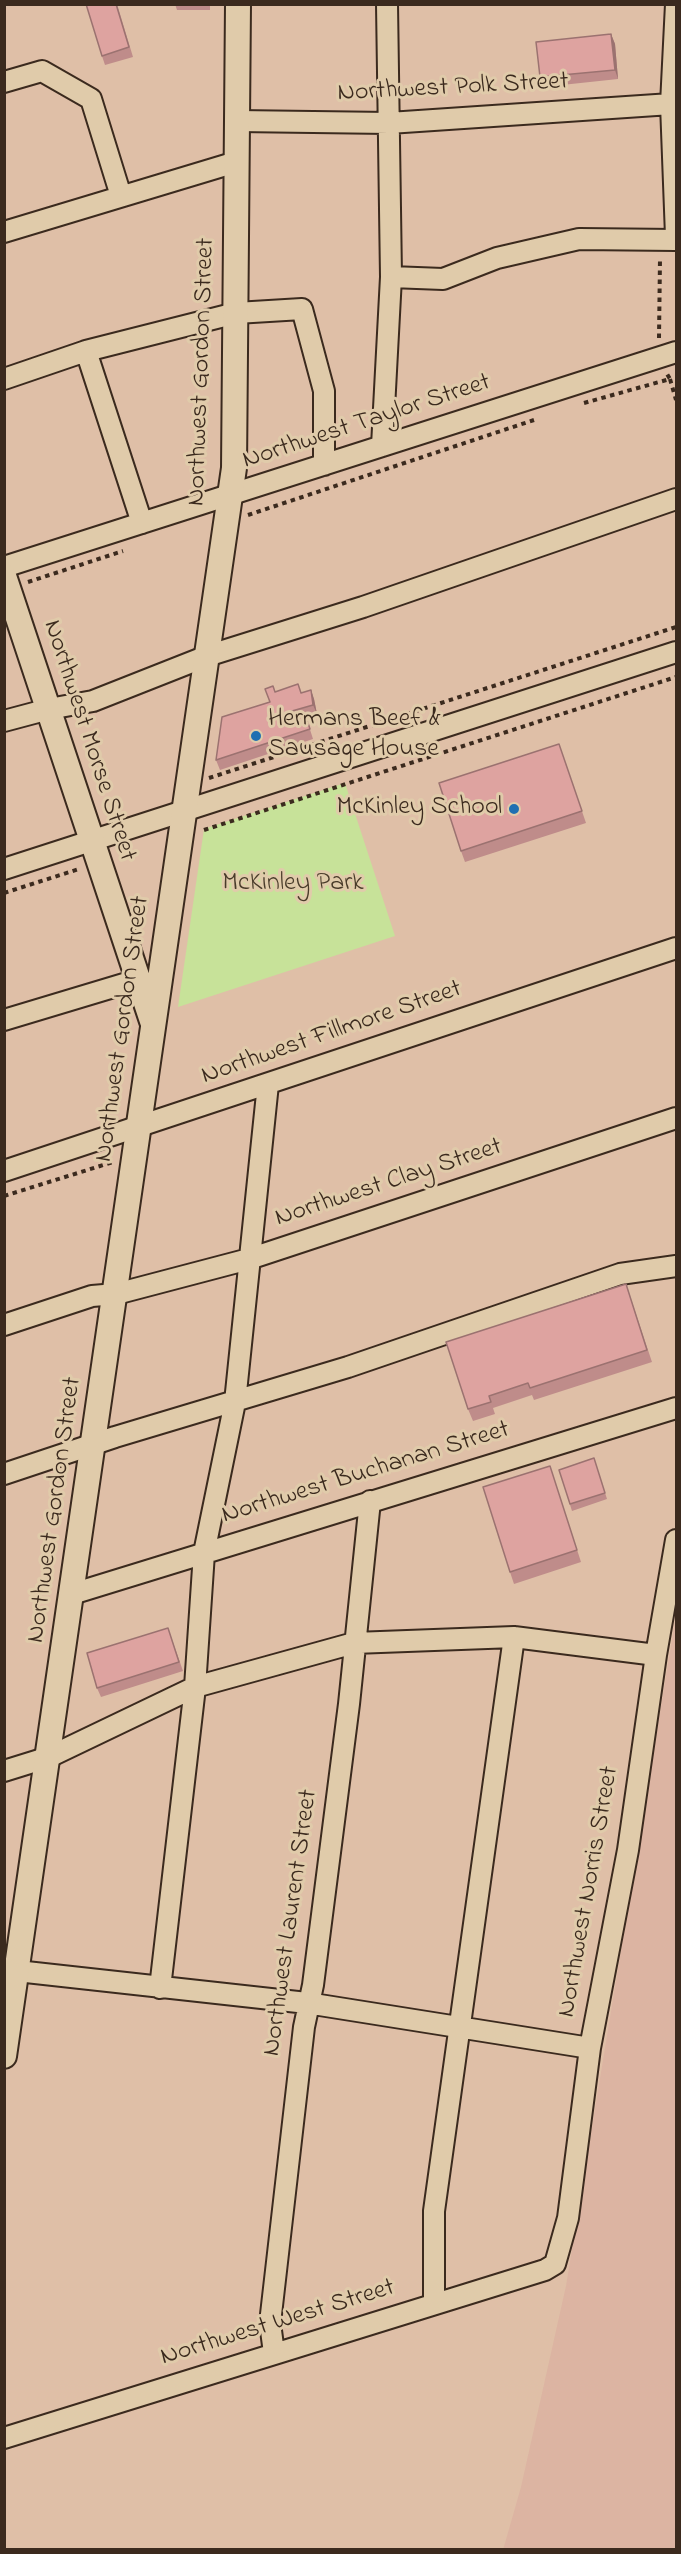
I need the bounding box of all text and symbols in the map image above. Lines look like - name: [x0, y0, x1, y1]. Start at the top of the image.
- street label: Northwest Polk Street: [337, 67, 569, 111]
- street label: Northwest Gordon Street: [183, 237, 223, 507]
- street label: Northwest Taylor Street: [239, 368, 495, 478]
- street label: Northwest Morse Street: [34, 617, 142, 865]
- place label: Hermans Beef & Sausage House: [268, 705, 441, 766]
- marker: Hermans Beef & Sausage House: [249, 729, 263, 743]
- place label: McKinley School: [336, 793, 502, 825]
- marker: McKinley School: [507, 802, 521, 816]
- park label: McKinley Park: [222, 869, 364, 901]
- street label: Northwest Gordon Street: [90, 894, 158, 1164]
- street label: Northwest Fillmore Street: [198, 975, 466, 1093]
- street label: Northwest Clay Street: [272, 1133, 506, 1235]
- street label: Northwest Gordon Street: [22, 1375, 90, 1645]
- street label: Northwest Buchanan Street: [218, 1415, 514, 1533]
- street label: Northwest Norris Street: [553, 1764, 627, 2020]
- street label: Northwest Laurent Street: [258, 1788, 326, 2058]
- street label: Northwest West Street: [157, 2274, 399, 2374]

